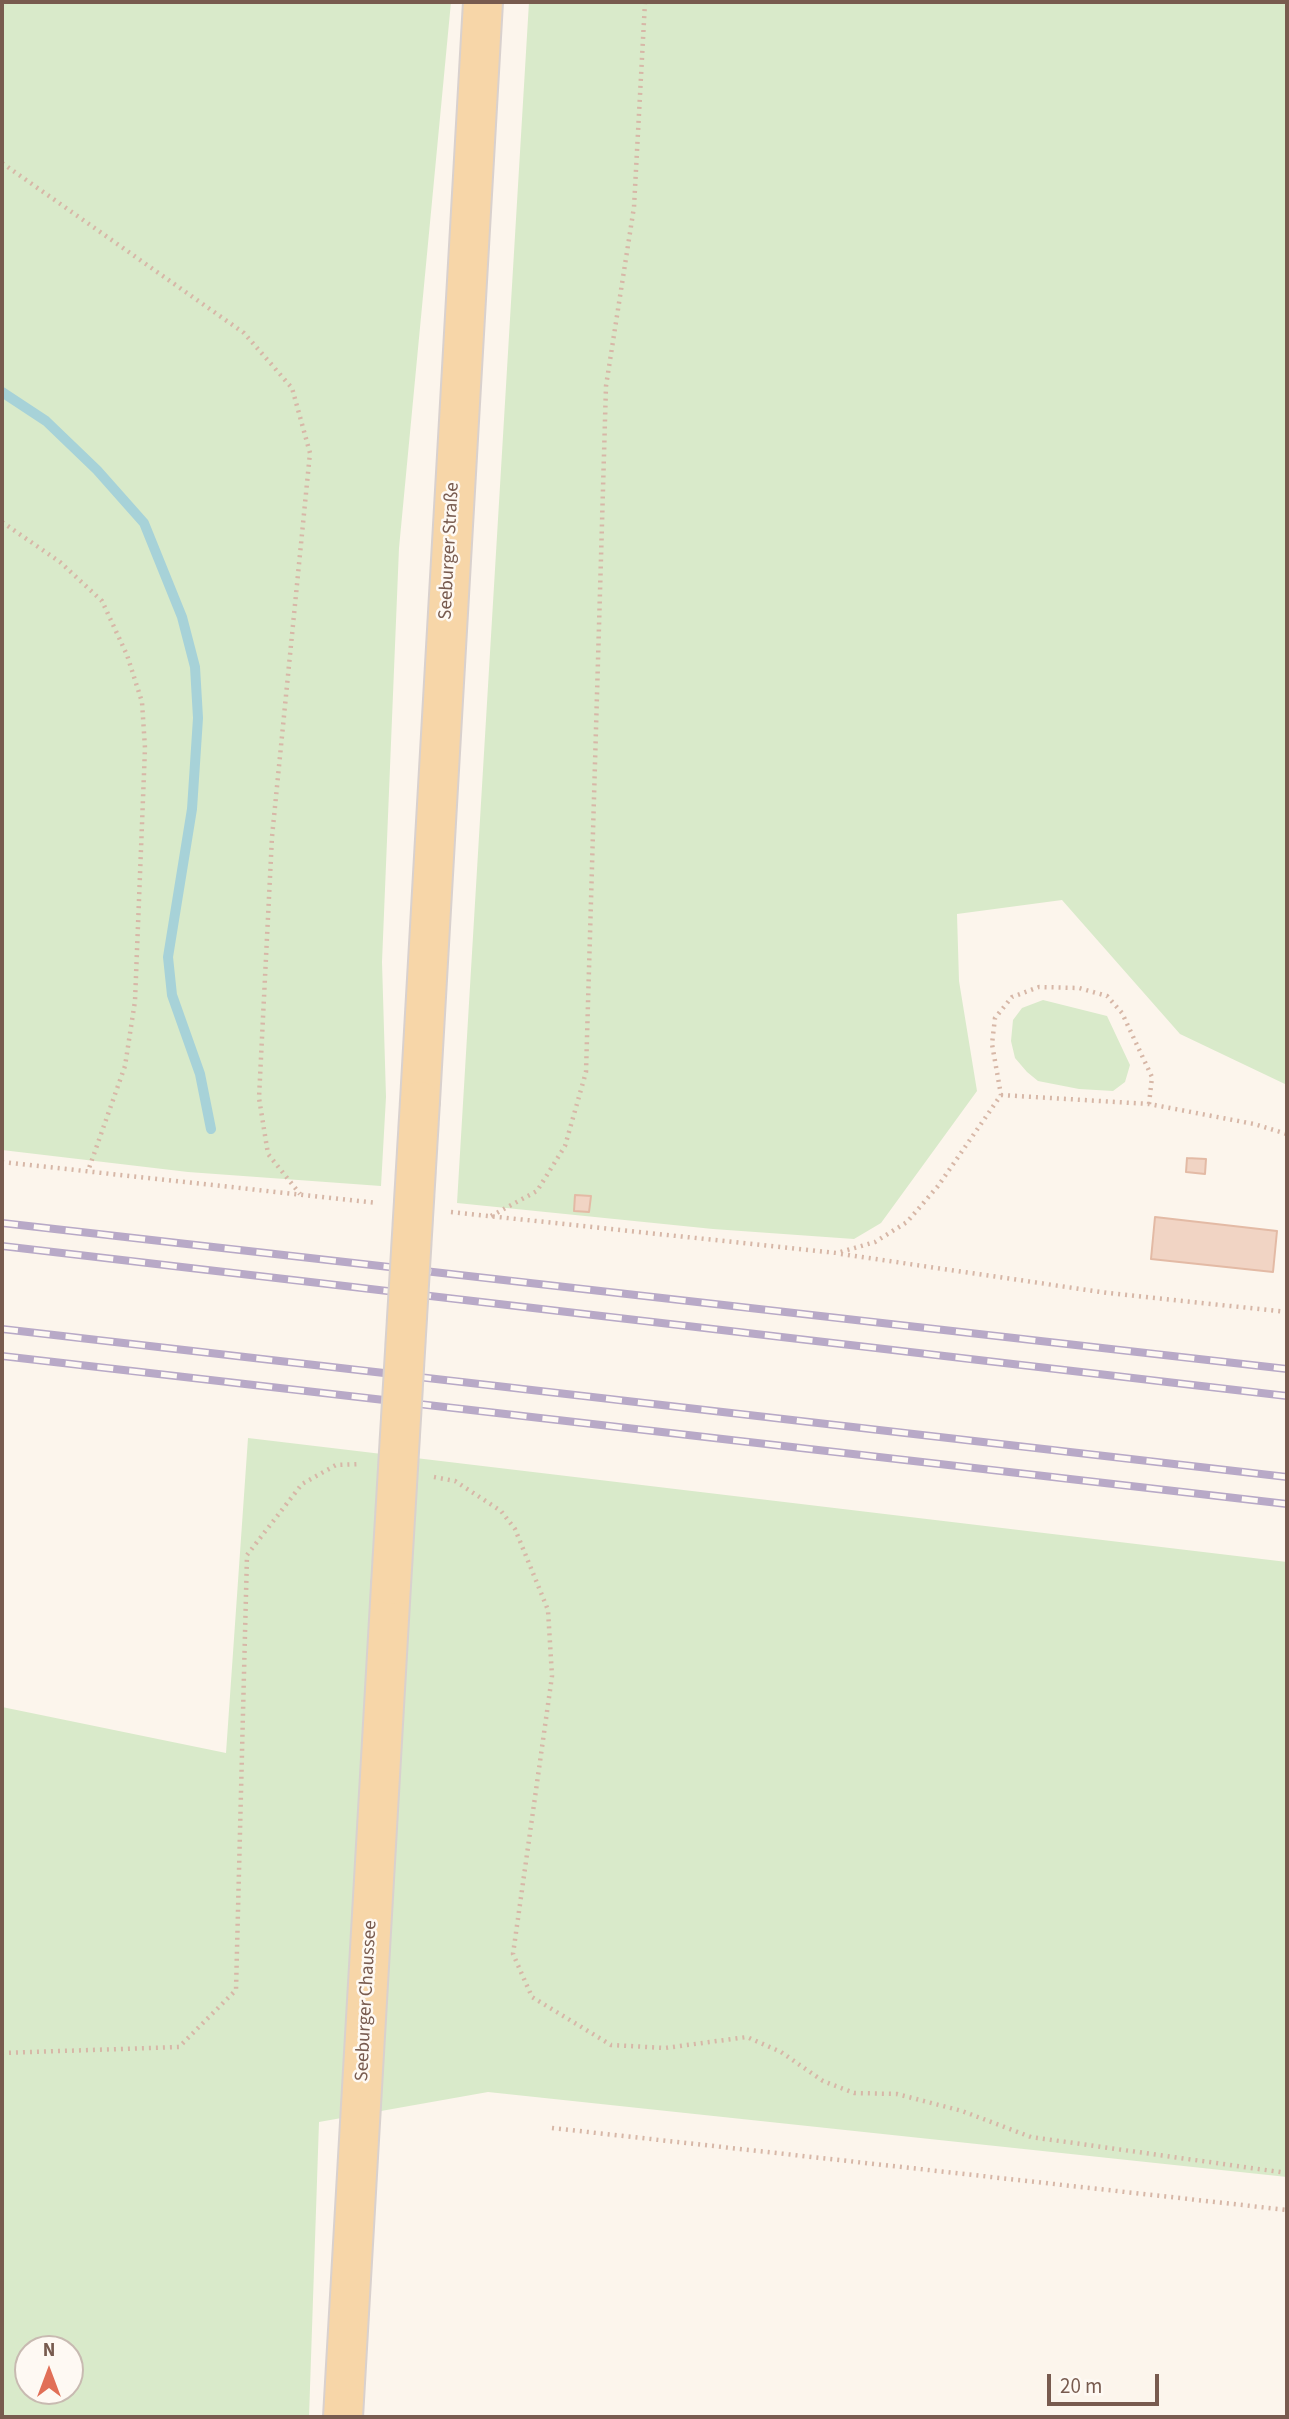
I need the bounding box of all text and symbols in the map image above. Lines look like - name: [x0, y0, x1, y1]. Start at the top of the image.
- street label: Seeburger Straße: [435, 482, 465, 620]
- street label: Seeburger Chaussee: [351, 1920, 383, 2082]
- north arrow: [14, 2335, 84, 2405]
- text: N: [43, 2337, 55, 2364]
- scale bar: [1051, 2360, 1163, 2404]
- text: 20 m: [1060, 2371, 1102, 2401]

